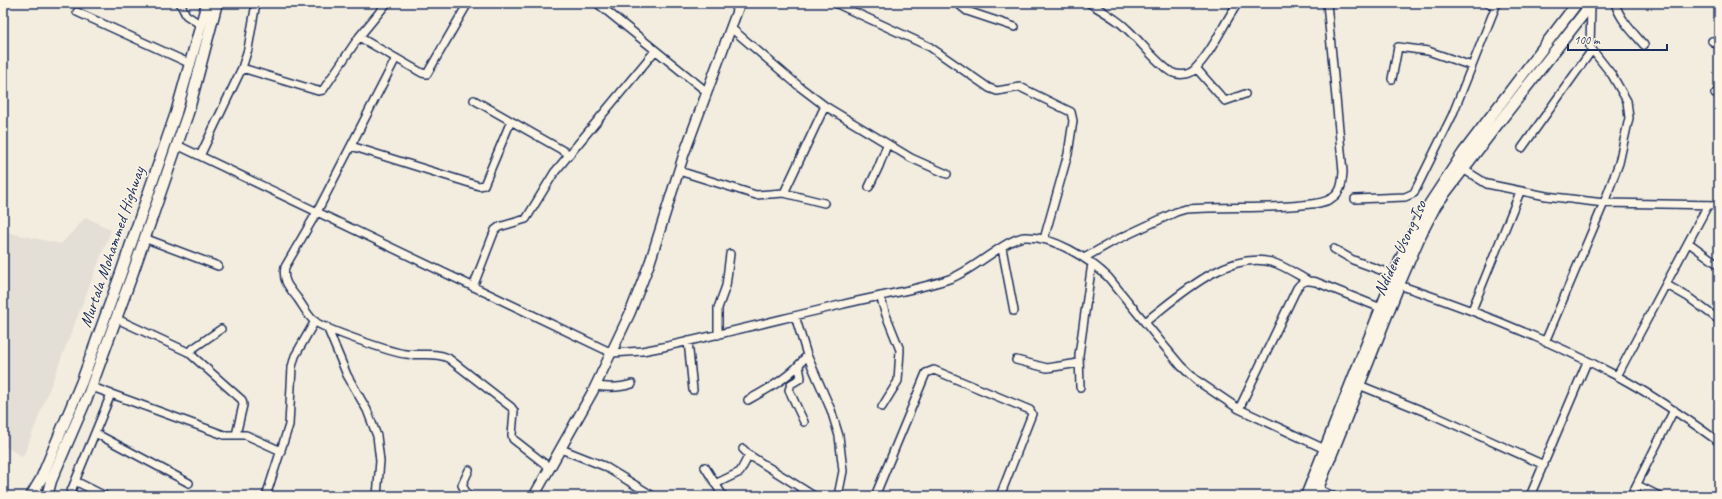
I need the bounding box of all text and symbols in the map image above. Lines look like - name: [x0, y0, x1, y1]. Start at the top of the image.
- scale bar: [1568, 26, 1667, 52]
- text: 100 m: [1574, 32, 1601, 48]
- street label: Murtala Mohammed Highway: [75, 163, 150, 330]
- street label: Ndidem Usong Iso: [1369, 196, 1432, 299]

